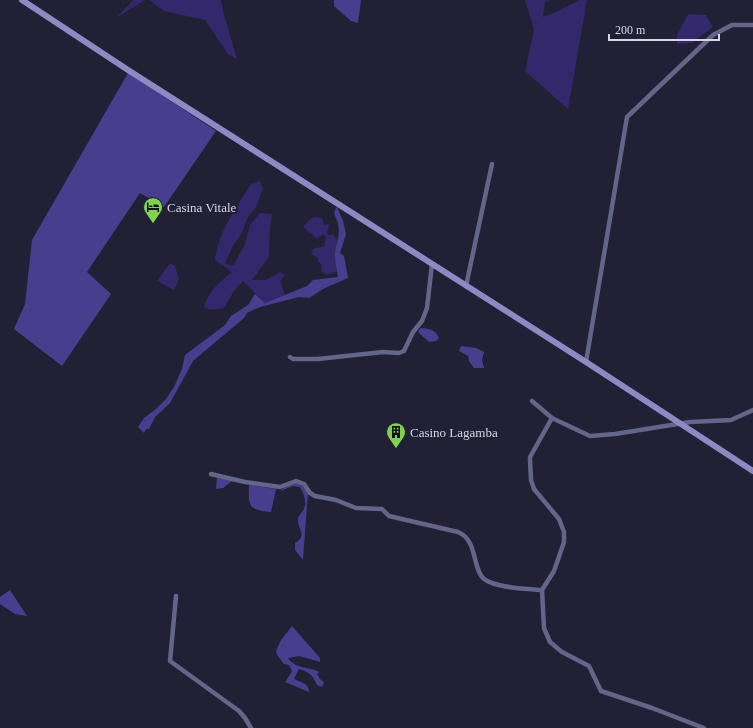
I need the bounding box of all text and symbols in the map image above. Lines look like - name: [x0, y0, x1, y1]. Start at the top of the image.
- scale bar: [609, 16, 719, 42]
- text: 200 m: [615, 23, 646, 37]
- hotel icon: Casina Vitale: [142, 196, 164, 224]
- place label: Casina Vitale: [167, 200, 237, 215]
- building icon: Casino Lagamba: [385, 421, 407, 449]
- place label: Casino Lagamba: [410, 425, 498, 440]

